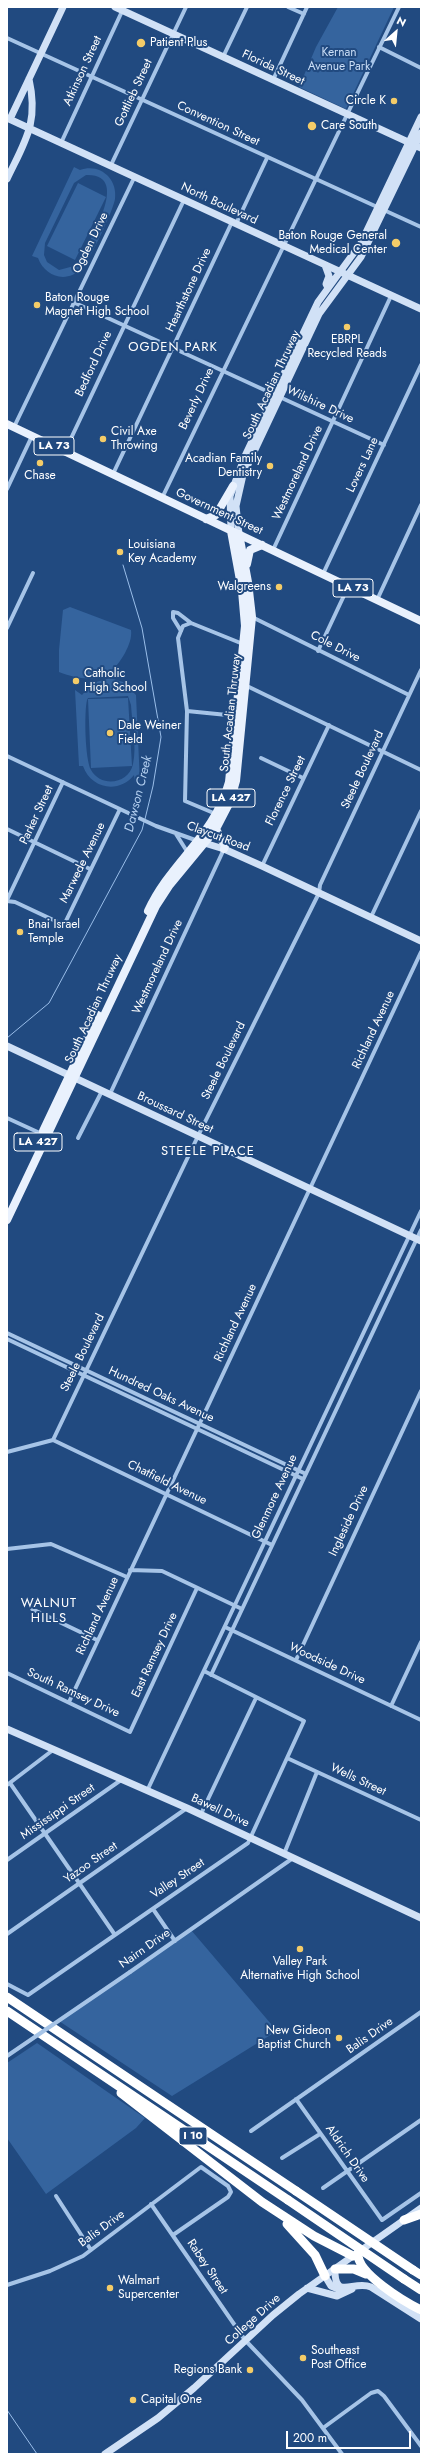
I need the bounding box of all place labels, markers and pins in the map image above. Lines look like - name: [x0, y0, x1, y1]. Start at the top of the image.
- place label: Patient Plus: [150, 36, 207, 50]
- marker: Patient Plus: [135, 37, 147, 49]
- place label: Circle K: [346, 94, 386, 108]
- marker: Circle K: [389, 96, 399, 106]
- place label: Care South: [321, 119, 377, 133]
- marker: Care South: [306, 120, 318, 132]
- place label: Baton Rouge General Medical Center: [278, 229, 387, 257]
- marker: Baton Rouge General Medical Center: [390, 237, 402, 249]
- place label: Baton Rouge Magnet High School: [45, 291, 149, 319]
- marker: Baton Rouge Magnet High School: [32, 300, 42, 310]
- marker: EBRPL Recycled Reads: [342, 322, 352, 332]
- place label: EBRPL Recycled Reads: [307, 333, 387, 361]
- place label: Civil Axe Throwing: [111, 425, 158, 453]
- marker: Civil Axe Throwing: [98, 434, 108, 444]
- place label: Acadian Family Dentistry: [185, 452, 262, 480]
- marker: Chase: [35, 458, 45, 468]
- marker: Acadian Family Dentistry: [265, 461, 275, 471]
- place label: Chase: [24, 469, 56, 483]
- place label: Louisiana Key Academy: [128, 538, 196, 566]
- marker: Louisiana Key Academy: [115, 547, 125, 557]
- place label: Walgreens: [218, 580, 271, 594]
- marker: Walgreens: [274, 582, 284, 592]
- place label: Catholic High School: [84, 667, 147, 695]
- marker: Catholic High School: [71, 676, 81, 686]
- place label: Dale Weiner Field: [118, 719, 181, 747]
- marker: Dale Weiner Field: [105, 728, 115, 738]
- place label: Bnai Israel Temple: [28, 918, 80, 946]
- marker: Bnai Israel Temple: [15, 927, 25, 937]
- marker: Valley Park Alternative High School: [295, 1944, 305, 1954]
- place label: Valley Park Alternative High School: [240, 1955, 360, 1983]
- place label: New Gideon Baptist Church: [258, 2024, 331, 2052]
- marker: New Gideon Baptist Church: [334, 2033, 344, 2043]
- place label: Walmart Supercenter: [118, 2274, 179, 2302]
- marker: Walmart Supercenter: [105, 2283, 115, 2293]
- place label: Southeast Post Office: [311, 2344, 366, 2372]
- marker: Southeast Post Office: [298, 2353, 308, 2363]
- place label: Regions Bank: [174, 2363, 242, 2377]
- marker: Regions Bank: [245, 2365, 255, 2375]
- place label: Capital One: [141, 2393, 202, 2407]
- marker: Capital One: [128, 2395, 138, 2405]

